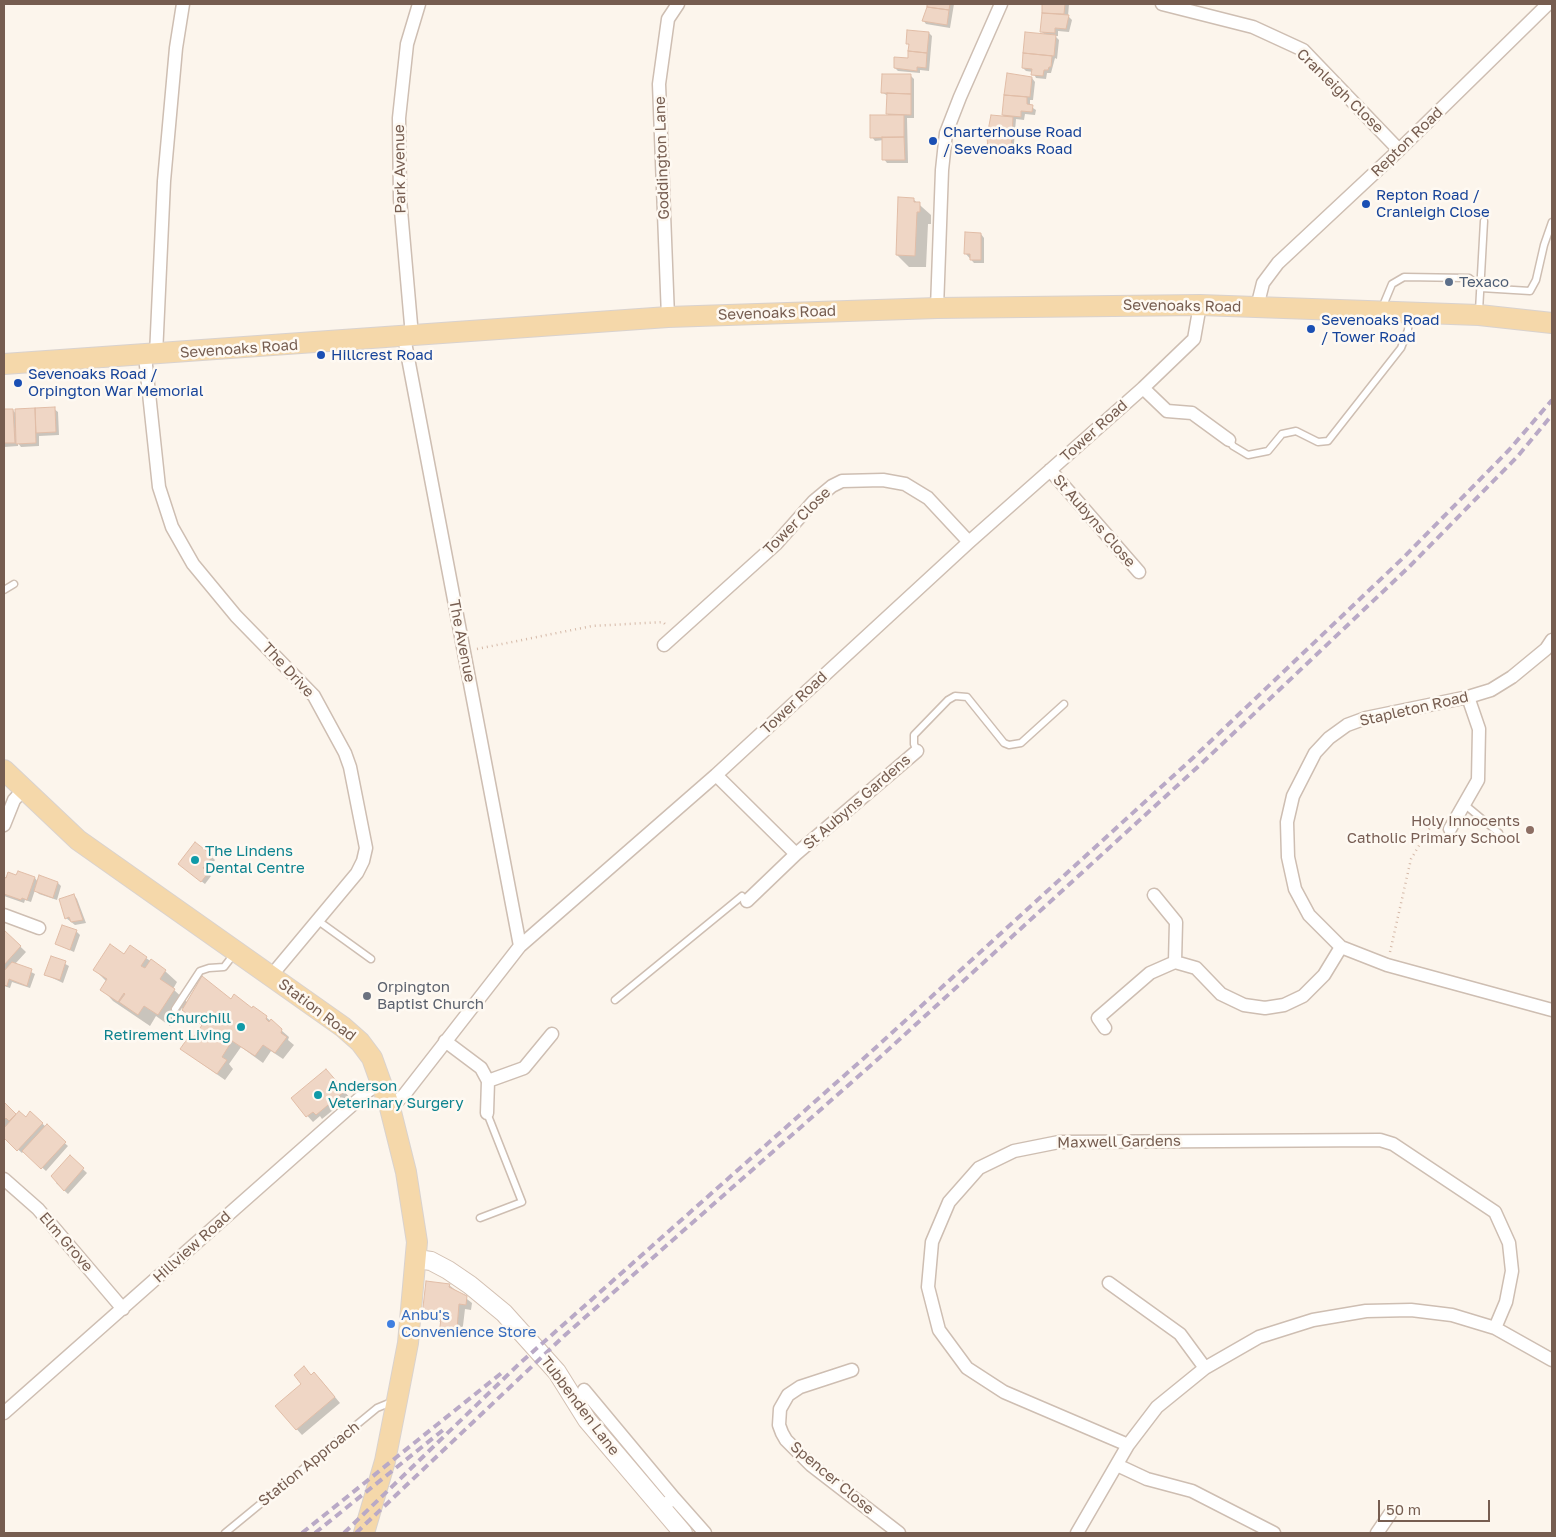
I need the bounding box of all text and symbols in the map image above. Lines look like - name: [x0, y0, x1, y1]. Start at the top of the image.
- street label: Cranleigh Close: [1293, 45, 1387, 137]
- street label: Goddington Lane: [651, 96, 673, 220]
- street label: Repton Road: [1367, 103, 1447, 181]
- place label: Charterhouse Road / Sevenoaks Road: [943, 123, 1082, 158]
- street label: Park Avenue: [390, 124, 410, 214]
- marker: Charterhouse Road / Sevenoaks Road: [927, 135, 939, 147]
- place label: Repton Road / Cranleigh Close: [1376, 186, 1490, 221]
- marker: Repton Road / Cranleigh Close: [1360, 198, 1372, 210]
- place label: Texaco: [1459, 273, 1509, 291]
- marker: Texaco: [1443, 276, 1455, 288]
- street label: Sevenoaks Road: [1123, 296, 1241, 316]
- street label: Sevenoaks Road: [718, 302, 836, 324]
- place label: Sevenoaks Road / Tower Road: [1321, 311, 1439, 346]
- marker: Sevenoaks Road / Tower Road: [1305, 323, 1317, 335]
- street label: Sevenoaks Road: [179, 336, 299, 362]
- place label: Hillcrest Road: [331, 346, 433, 364]
- marker: Hillcrest Road: [315, 349, 327, 361]
- place label: Sevenoaks Road / Orpington War Memorial: [28, 365, 204, 400]
- marker: Sevenoaks Road / Orpington War Memorial: [12, 377, 24, 389]
- street label: Tower Road: [1057, 396, 1131, 466]
- street label: St Aubyns Close: [1049, 471, 1139, 571]
- street label: Tower Close: [760, 484, 834, 558]
- street label: The Avenue: [445, 598, 479, 684]
- street label: The Drive: [258, 639, 318, 701]
- street label: Tower Road: [757, 668, 831, 738]
- street label: Stapleton Road: [1358, 688, 1470, 730]
- street label: St Aubyns Gardens: [800, 751, 914, 853]
- place label: Holy Innocents Catholic Primary School: [1347, 812, 1520, 847]
- marker: Holy Innocents Catholic Primary School: [1524, 824, 1536, 836]
- place label: The Lindens Dental Centre: [205, 842, 305, 877]
- marker: The Lindens Dental Centre: [189, 854, 201, 866]
- street label: Station Road: [275, 975, 359, 1045]
- place label: Orpington Baptist Church: [377, 978, 484, 1013]
- marker: Orpington Baptist Church: [361, 990, 373, 1002]
- place label: Churchill Retirement Living: [104, 1009, 231, 1044]
- marker: Churchill Retirement Living: [235, 1021, 247, 1033]
- place label: Anderson Veterinary Surgery: [328, 1077, 464, 1112]
- marker: Anderson Veterinary Surgery: [312, 1089, 324, 1101]
- street label: Maxwell Gardens: [1057, 1132, 1181, 1152]
- street label: Hillview Road: [149, 1207, 235, 1287]
- street label: Elm Grove: [35, 1209, 97, 1275]
- place label: Anbu's Convenience Store: [401, 1306, 536, 1341]
- marker: Anbu's Convenience Store: [385, 1318, 397, 1330]
- street label: Tubbenden Lane: [537, 1353, 623, 1459]
- street label: Station Approach: [255, 1418, 363, 1510]
- street label: Spencer Close: [786, 1438, 878, 1518]
- scale bar: [1381, 1490, 1494, 1522]
- text: 50 m: [1386, 1500, 1421, 1518]

